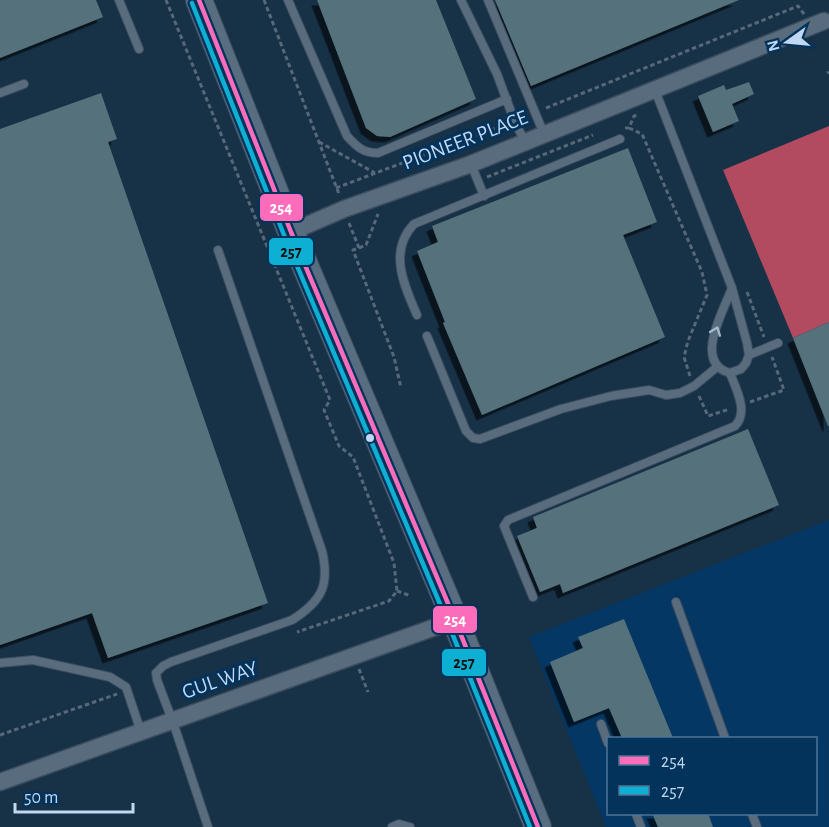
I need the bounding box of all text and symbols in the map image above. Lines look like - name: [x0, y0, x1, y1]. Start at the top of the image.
- north arrow: [757, 12, 817, 72]
- text: N: [764, 38, 783, 53]
- street label: PIONEER PLACE: [400, 107, 530, 173]
- line badge: 254: [259, 193, 304, 222]
- text: 254: [270, 200, 292, 216]
- line badge: 257: [268, 237, 314, 266]
- text: 257: [280, 244, 302, 260]
- one-way arrow: [708, 326, 721, 336]
- unlabelled marker: [364, 432, 376, 444]
- line badge: 254: [432, 605, 478, 634]
- text: 254: [444, 612, 466, 628]
- line badge: 257: [441, 648, 487, 677]
- text: 257: [453, 655, 475, 671]
- street label: GUL WAY: [179, 657, 261, 703]
- legend: [607, 737, 817, 815]
- text: 254: [661, 753, 686, 771]
- scale bar: [15, 776, 134, 814]
- text: 257: [661, 783, 684, 801]
- text: 50 m: [24, 789, 58, 807]

